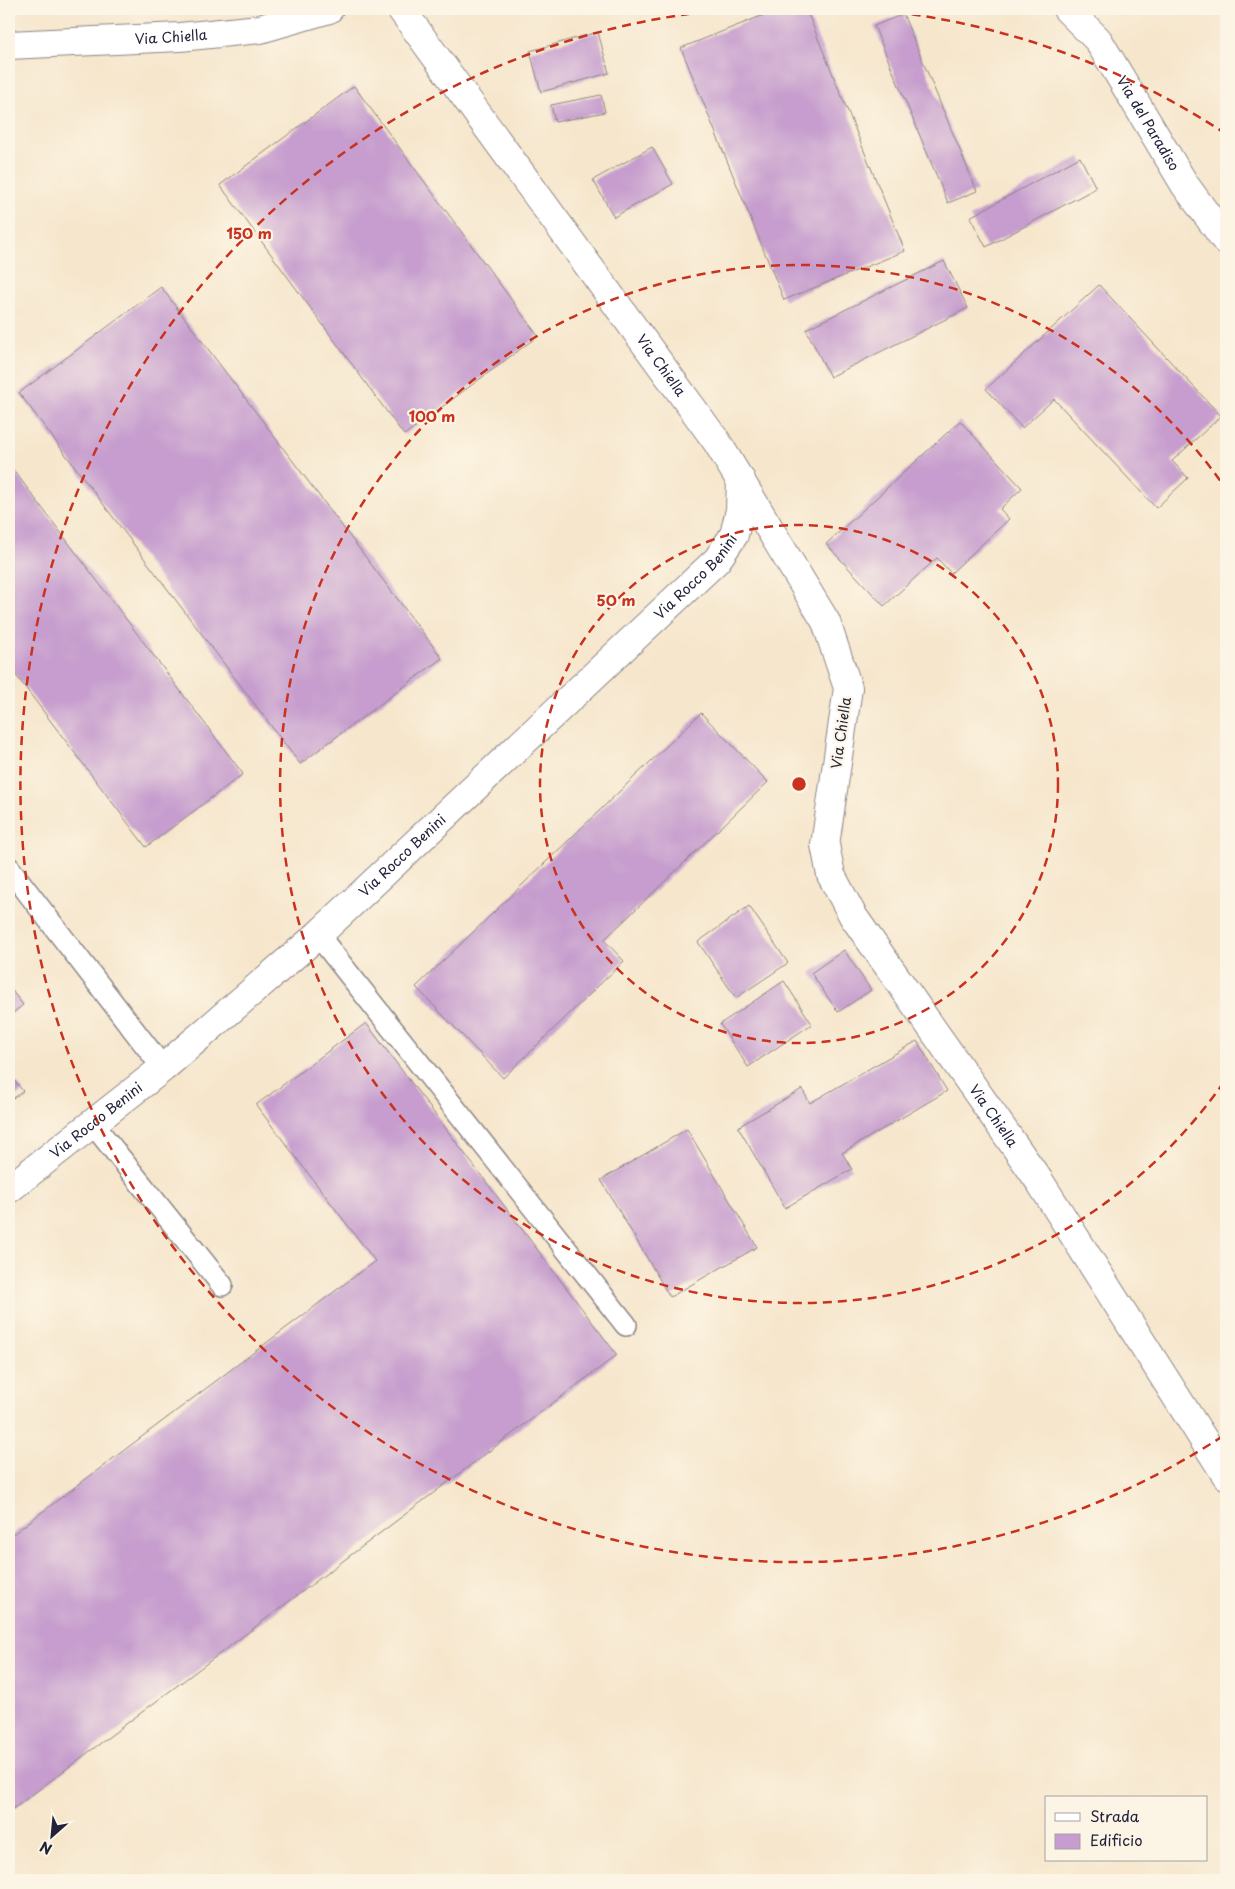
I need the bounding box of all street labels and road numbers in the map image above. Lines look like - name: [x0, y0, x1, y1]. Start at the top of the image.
- street label: Via Chiella: [134, 23, 208, 49]
- street label: Via del Paradiso: [1112, 72, 1185, 175]
- street label: Via Chiella: [632, 330, 692, 401]
- street label: Via Rocco Benini: [649, 529, 742, 624]
- street label: Via Chiella: [825, 695, 856, 770]
- street label: Via Rocco Benini: [354, 809, 450, 901]
- street label: Via Rocco Benini: [45, 1077, 147, 1163]
- street label: Via Chiella: [964, 1080, 1024, 1152]

